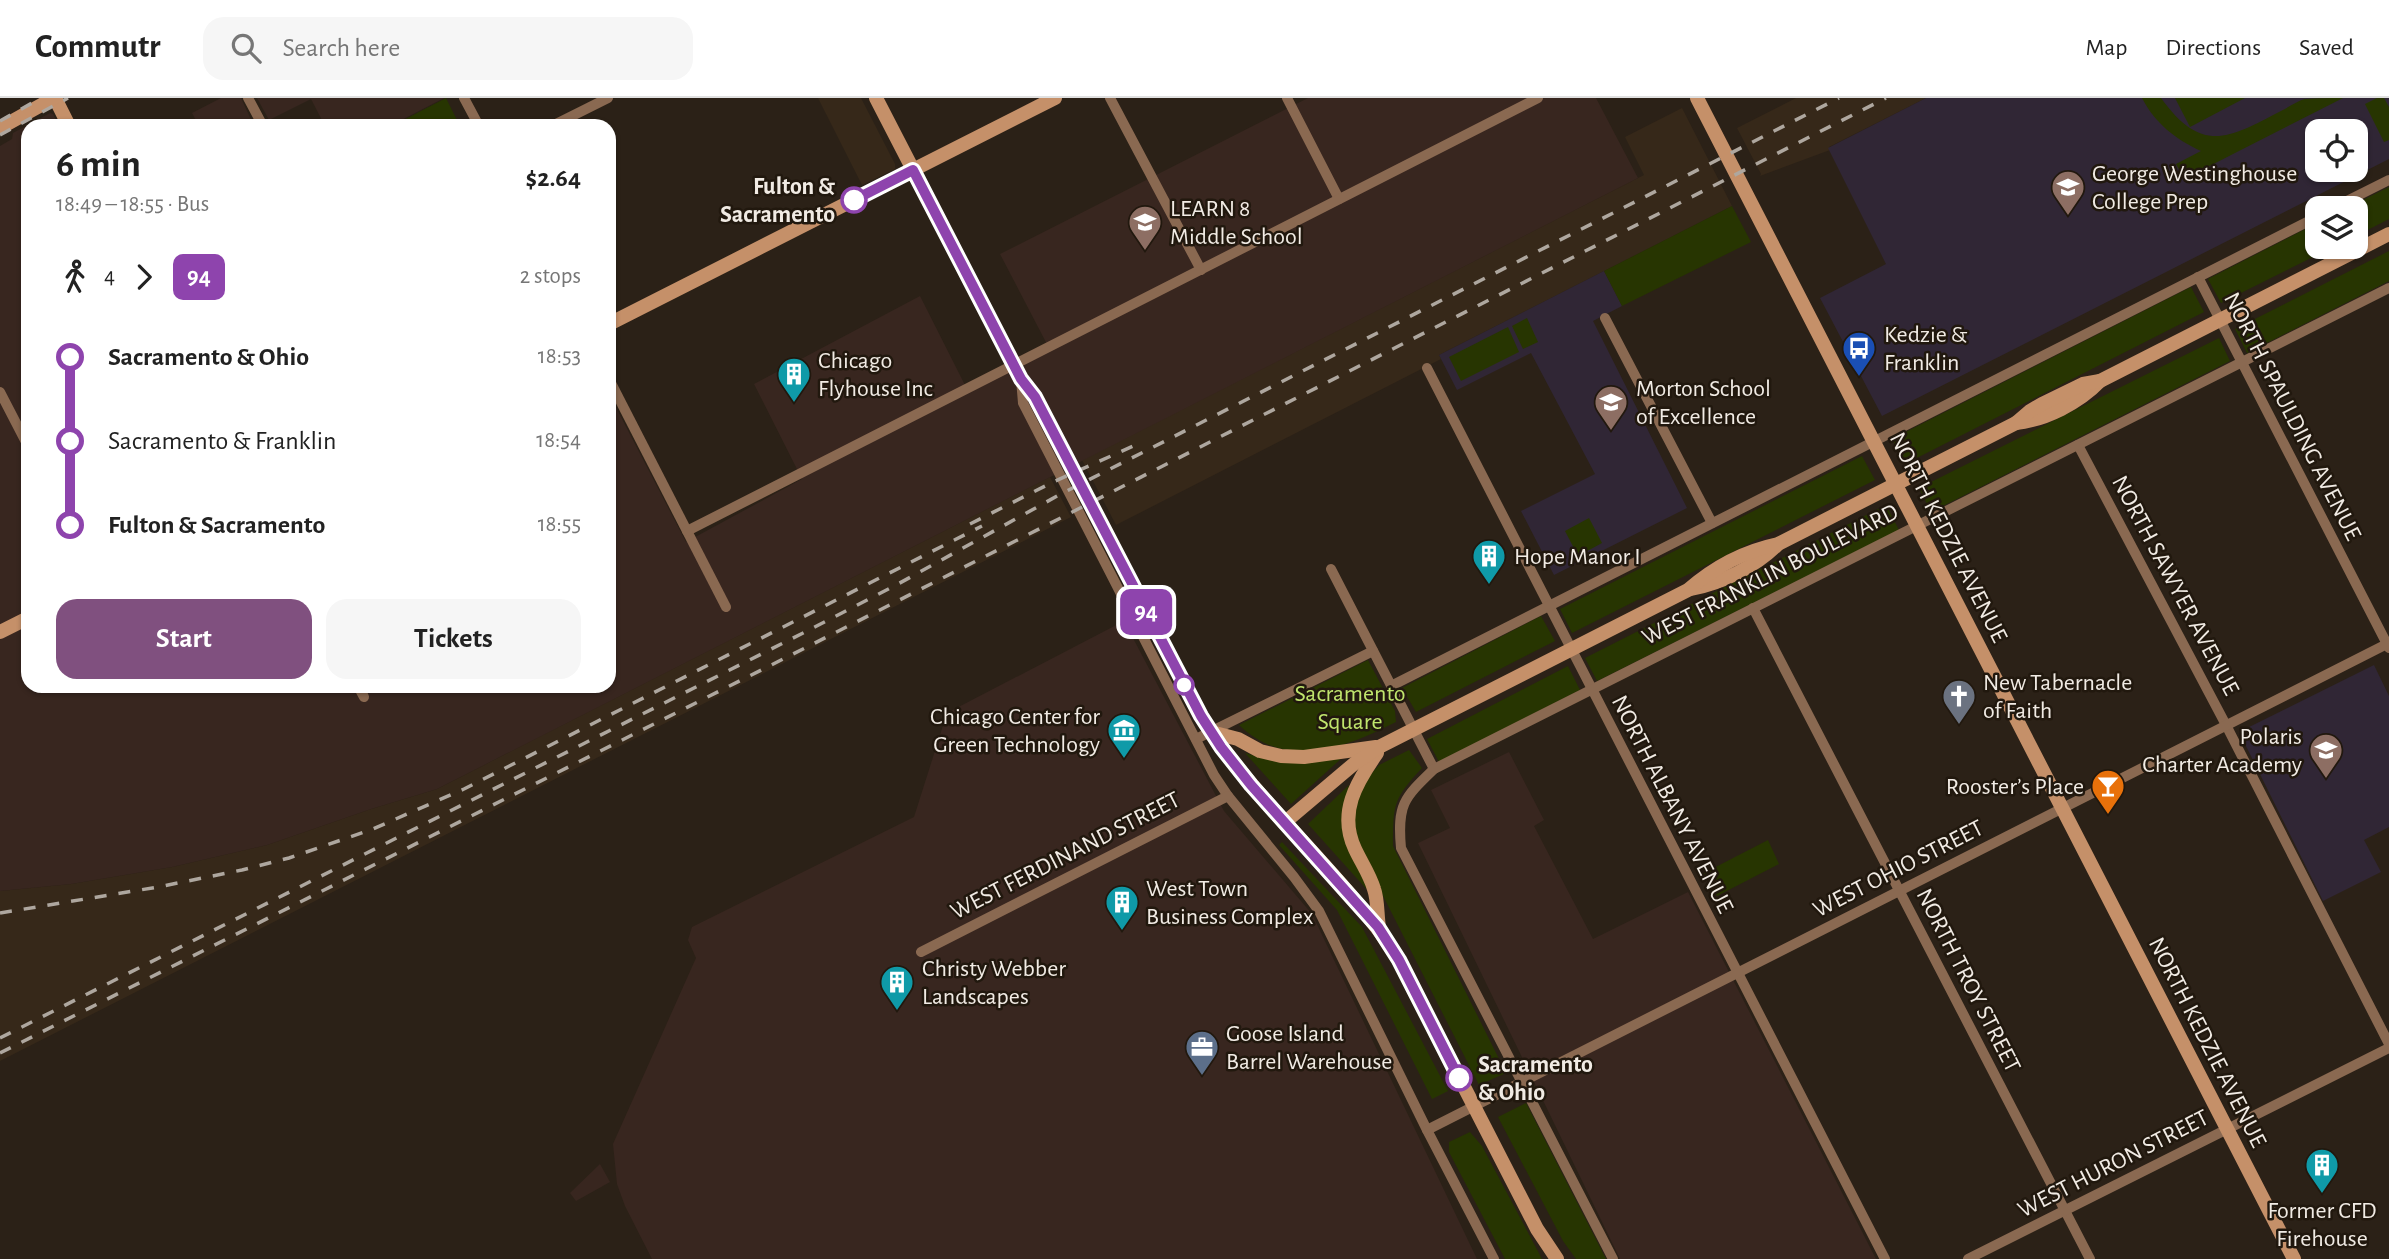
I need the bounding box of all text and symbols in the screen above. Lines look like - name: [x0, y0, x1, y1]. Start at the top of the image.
- search box: [203, 17, 693, 80]
- icon: search: [227, 29, 265, 67]
- text: Commutr: [35, 31, 161, 64]
- text: Search here: [283, 35, 400, 61]
- text: Map: [2085, 36, 2127, 60]
- text: Directions: [2165, 36, 2261, 60]
- text: Saved: [2299, 36, 2354, 60]
- map controls: [2305, 119, 2368, 259]
- button: locate: [2305, 119, 2368, 182]
- text: 6 min: [56, 146, 141, 184]
- place label: George Westinghouse College Prep: [2092, 162, 2297, 214]
- text: $2.64: [525, 165, 581, 191]
- school or university icon: George Westinghouse College Prep: [2049, 168, 2087, 217]
- place label: Fulton & Sacramento: [720, 175, 835, 227]
- marker: Fulton & Sacramento: [841, 187, 867, 213]
- text: 18:49 – 18:55 · Bus: [56, 193, 209, 216]
- button: layers: [2305, 196, 2368, 259]
- place label: LEARN 8 Middle School: [1170, 197, 1303, 249]
- school or university icon: LEARN 8 Middle School: [1126, 203, 1164, 252]
- icon: walk: [56, 258, 94, 296]
- icon: forward: [125, 258, 163, 296]
- text: 4: [104, 265, 115, 288]
- text: 94: [187, 265, 211, 289]
- text: 2 stops: [520, 265, 581, 288]
- street label: NORTH SPAULDING AVENUE: [2219, 289, 2365, 545]
- place label: Kedzie & Franklin: [1884, 323, 1968, 375]
- bus stop icon: Kedzie & Franklin: [1840, 329, 1878, 378]
- text: Sacramento & Ohio: [108, 344, 309, 370]
- text: 18:53: [538, 345, 581, 368]
- place label: Chicago Flyhouse Inc: [818, 349, 933, 401]
- building icon: Chicago Flyhouse Inc: [775, 355, 813, 404]
- place label: Morton School of Excellence: [1636, 377, 1771, 429]
- school or university icon: Morton School of Excellence: [1592, 383, 1630, 432]
- text: Sacramento & Franklin: [108, 428, 337, 454]
- text: 18:54: [536, 429, 581, 452]
- street label: NORTH KEDZIE AVENUE: [1885, 429, 2012, 647]
- street label: NORTH SAWYER AVENUE: [2107, 472, 2243, 700]
- street label: WEST FRANKLIN BOULEVARD: [1638, 500, 1902, 650]
- text: Fulton & Sacramento: [108, 512, 325, 538]
- text: 18:55: [538, 513, 581, 536]
- building icon: Hope Manor I: [1470, 537, 1508, 586]
- place label: Hope Manor I: [1514, 545, 1641, 569]
- line badge: 94: [1114, 589, 1178, 635]
- button: Start: [56, 599, 312, 679]
- button: Tickets: [326, 599, 581, 679]
- text: 94: [1134, 600, 1158, 624]
- place label: New Tabernacle of Faith: [1983, 671, 2132, 723]
- unlabelled marker: [1174, 675, 1194, 695]
- church icon: New Tabernacle of Faith: [1940, 677, 1978, 726]
- park label: Sacramento Square: [1294, 682, 1406, 734]
- street label: NORTH ALBANY AVENUE: [1607, 692, 1738, 918]
- place label: Chicago Center for Green Technology: [930, 705, 1100, 757]
- museum icon: Chicago Center for Green Technology: [1105, 711, 1143, 760]
- place label: Polaris Charter Academy: [2142, 725, 2302, 777]
- school or university icon: Polaris Charter Academy: [2307, 731, 2345, 780]
- bar icon: Rooster’s Place: [2089, 767, 2127, 816]
- place label: Rooster’s Place: [1946, 775, 2084, 799]
- street label: WEST FERDINAND STREET: [947, 787, 1184, 924]
- street label: WEST OHIO STREET: [1809, 816, 1988, 922]
- place label: West Town Business Complex: [1146, 877, 1314, 929]
- building icon: West Town Business Complex: [1103, 883, 1141, 932]
- street label: NORTH TROY STREET: [1911, 885, 2025, 1076]
- street label: NORTH KEDZIE AVENUE: [2144, 934, 2271, 1152]
- place label: Christy Webber Landscapes: [922, 957, 1066, 1009]
- building icon: Christy Webber Landscapes: [878, 963, 916, 1012]
- place label: Goose Island Barrel Warehouse: [1226, 1022, 1392, 1074]
- office icon: Goose Island Barrel Warehouse: [1183, 1028, 1221, 1077]
- place label: Sacramento & Ohio: [1478, 1053, 1593, 1105]
- marker: Sacramento & Ohio: [1446, 1065, 1472, 1091]
- street label: WEST HURON STREET: [2014, 1105, 2213, 1222]
- building icon: Former CFD Firehouse: [2303, 1146, 2341, 1195]
- place label: Former CFD Firehouse: [2267, 1199, 2377, 1251]

